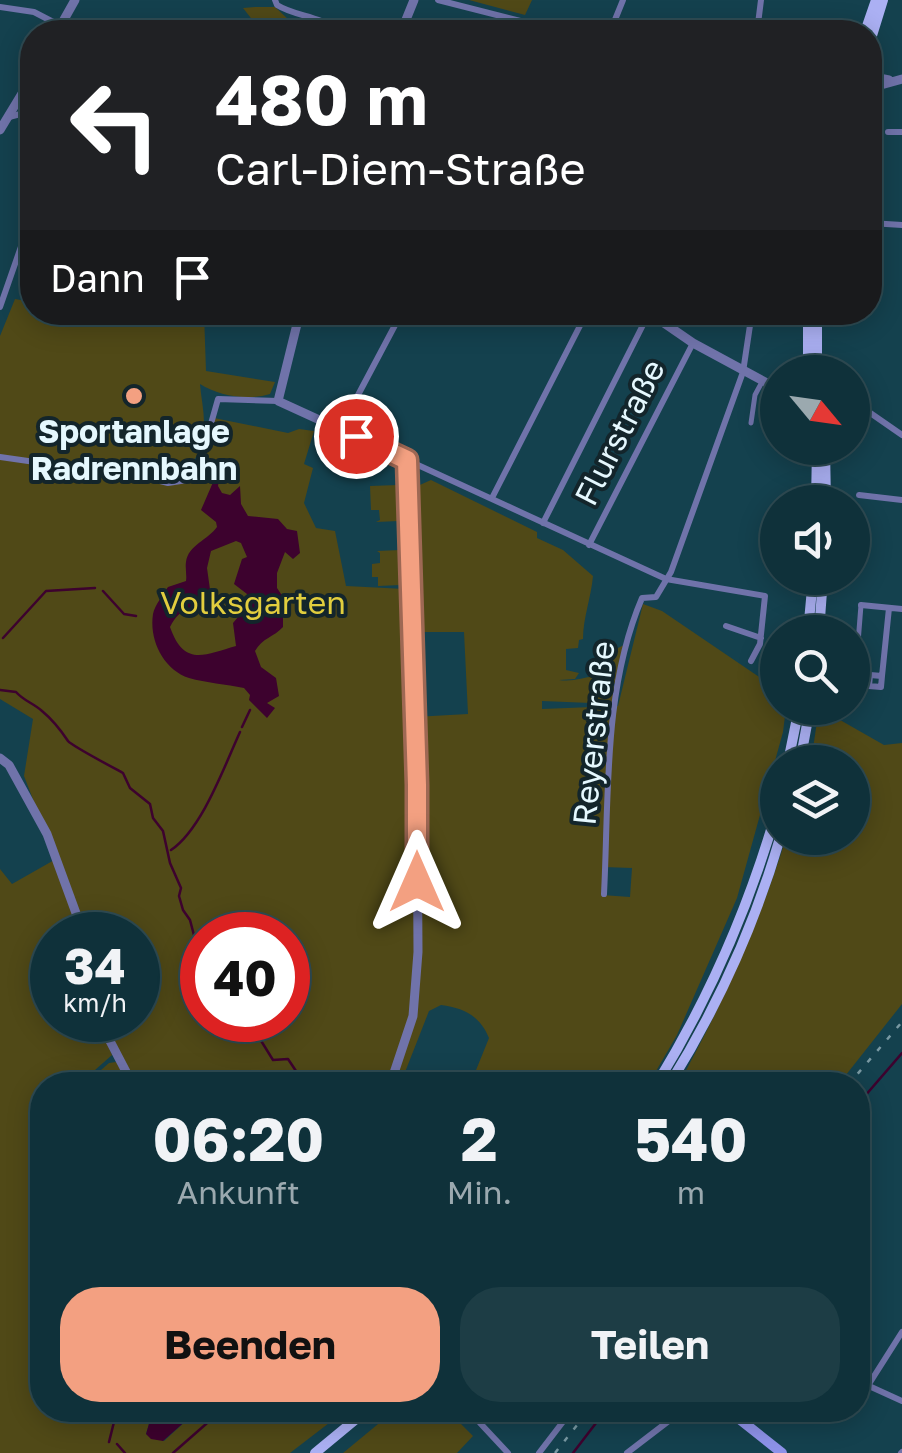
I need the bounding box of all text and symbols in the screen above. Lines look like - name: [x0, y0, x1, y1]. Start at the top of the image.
- text: 480 m: [215, 56, 428, 140]
- icon: left: [50, 60, 180, 190]
- text: Carl-Diem-Straße: [215, 141, 586, 195]
- icon: arrive: [165, 250, 220, 305]
- text: Dann: [50, 255, 145, 300]
- street label: Flurstraße: [566, 353, 672, 511]
- north arrow: [760, 355, 870, 465]
- map controls: [760, 355, 870, 855]
- marker: Sportanlage Radrennbahn: [123, 385, 145, 407]
- pin: [314, 394, 399, 479]
- icon: arrive: [329, 409, 384, 464]
- place label: Sportanlage Radrennbahn: [31, 412, 237, 487]
- button: sound: [760, 485, 870, 595]
- park label: Volksgarten: [160, 583, 346, 621]
- button: search: [760, 615, 870, 725]
- street label: Reyerstraße: [564, 639, 622, 827]
- button: layers: [760, 745, 870, 855]
- position arrow: [365, 830, 469, 934]
- speed limit sign: 40: [180, 912, 310, 1042]
- text: 34: [64, 935, 126, 995]
- text: km/h: [63, 987, 127, 1018]
- text: 06:20: [152, 1102, 324, 1174]
- text: 2: [461, 1102, 498, 1174]
- text: 540: [634, 1102, 748, 1174]
- text: Ankunft: [177, 1173, 300, 1211]
- text: Min.: [447, 1173, 512, 1211]
- text: m: [677, 1173, 705, 1211]
- button: Beenden: [60, 1287, 440, 1402]
- button: Teilen: [460, 1287, 840, 1402]

